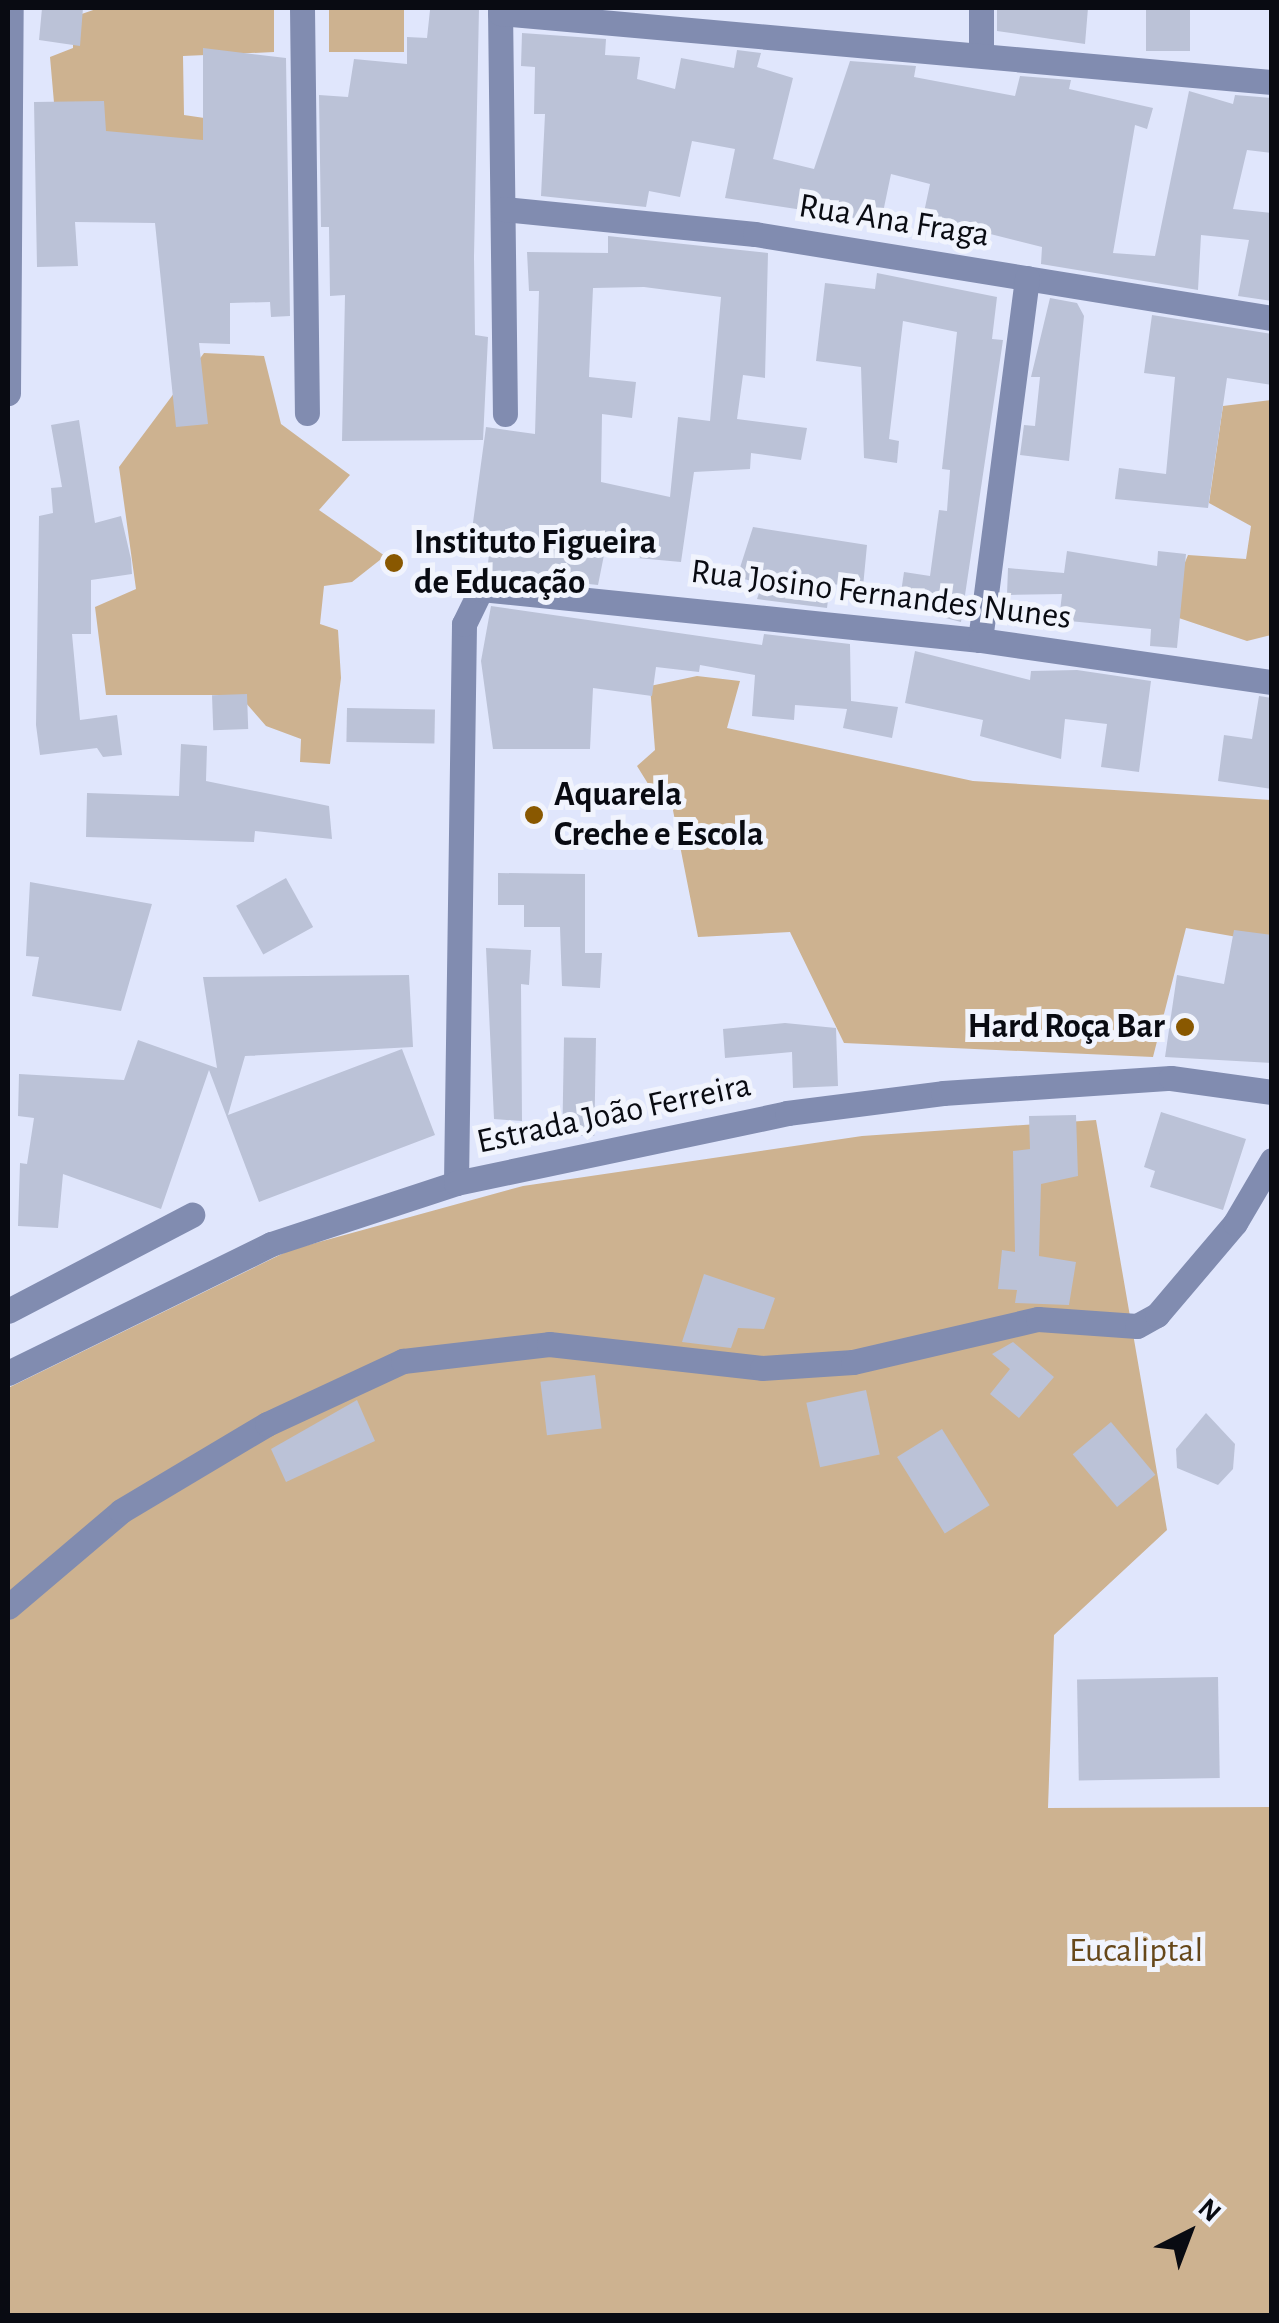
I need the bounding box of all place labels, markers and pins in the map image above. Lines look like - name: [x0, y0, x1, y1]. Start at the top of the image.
- place label: Instituto Figueira de Educação: [414, 522, 656, 604]
- marker: Instituto Figueira de Educação: [383, 552, 405, 574]
- place label: Aquarela Creche e Escola: [554, 774, 764, 856]
- marker: Aquarela Creche e Escola: [523, 804, 545, 826]
- place label: Hard Roça Bar: [968, 1006, 1165, 1048]
- marker: Hard Roça Bar: [1174, 1016, 1196, 1038]

